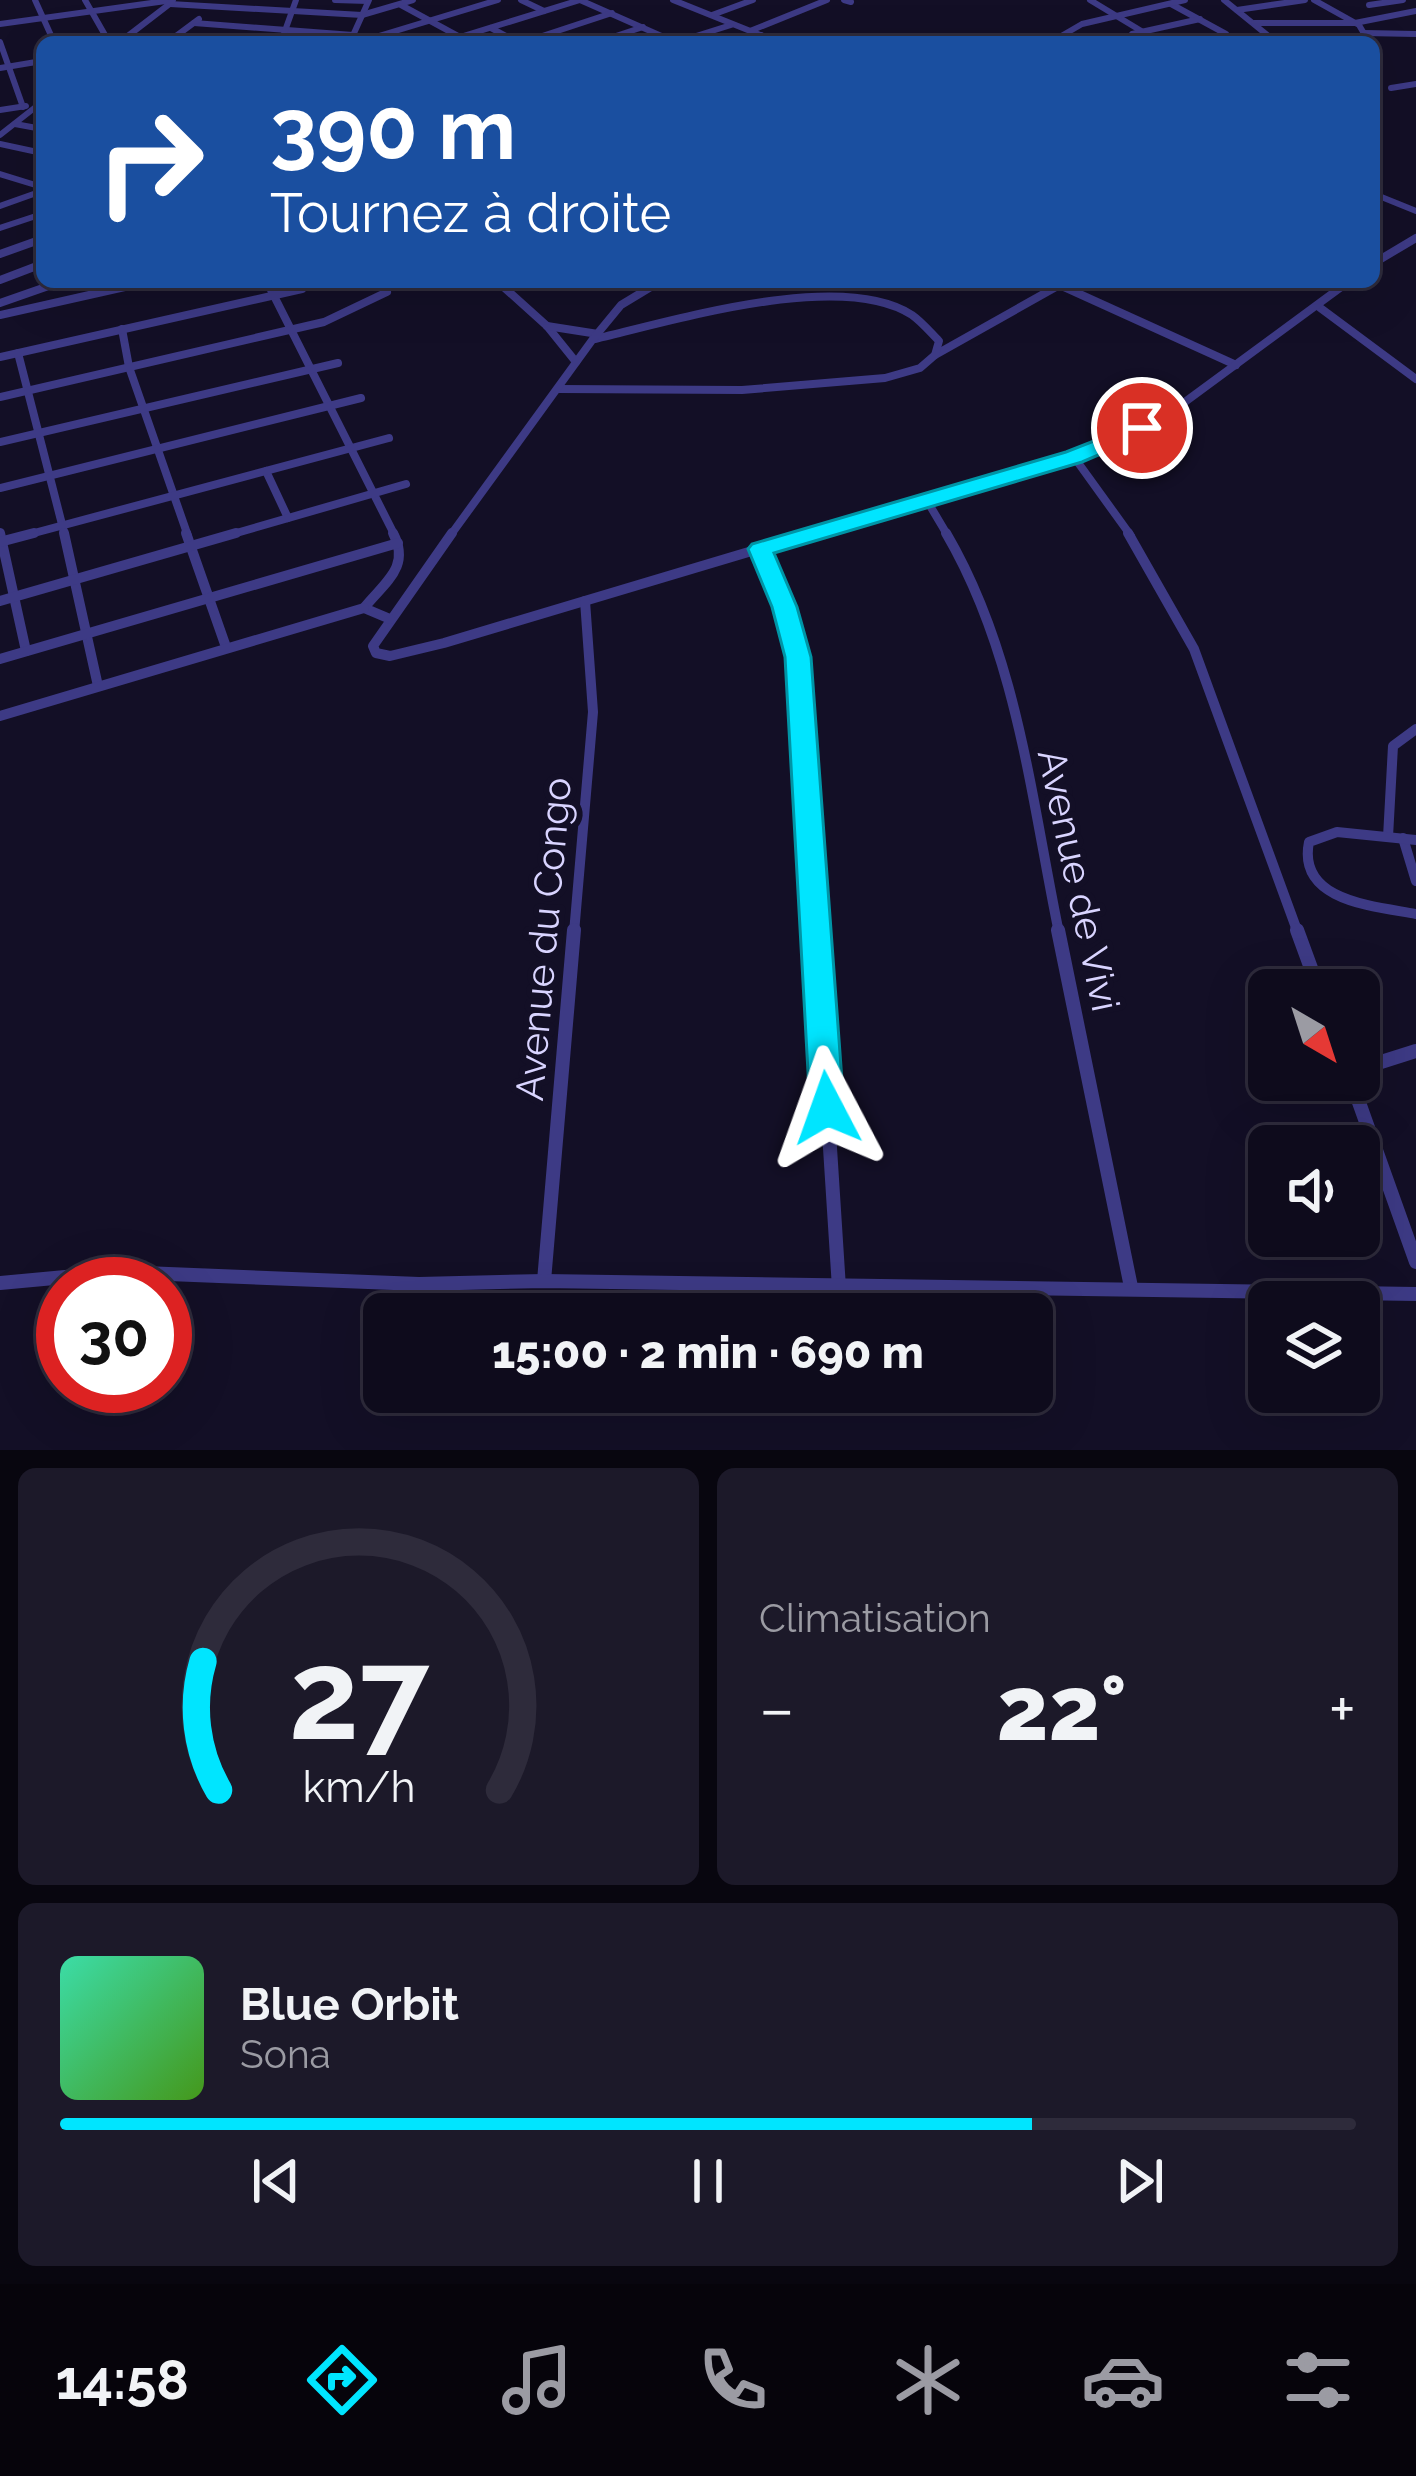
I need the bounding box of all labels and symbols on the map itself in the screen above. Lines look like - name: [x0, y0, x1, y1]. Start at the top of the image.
- pin: [1091, 377, 1193, 479]
- street label: Avenue de Vivi: [1029, 745, 1129, 1015]
- street label: Avenue du Congo: [506, 776, 580, 1102]
- north arrow: [1248, 969, 1380, 1101]
- position arrow: [764, 1045, 890, 1171]
- speed limit sign: 30: [36, 1257, 192, 1413]

